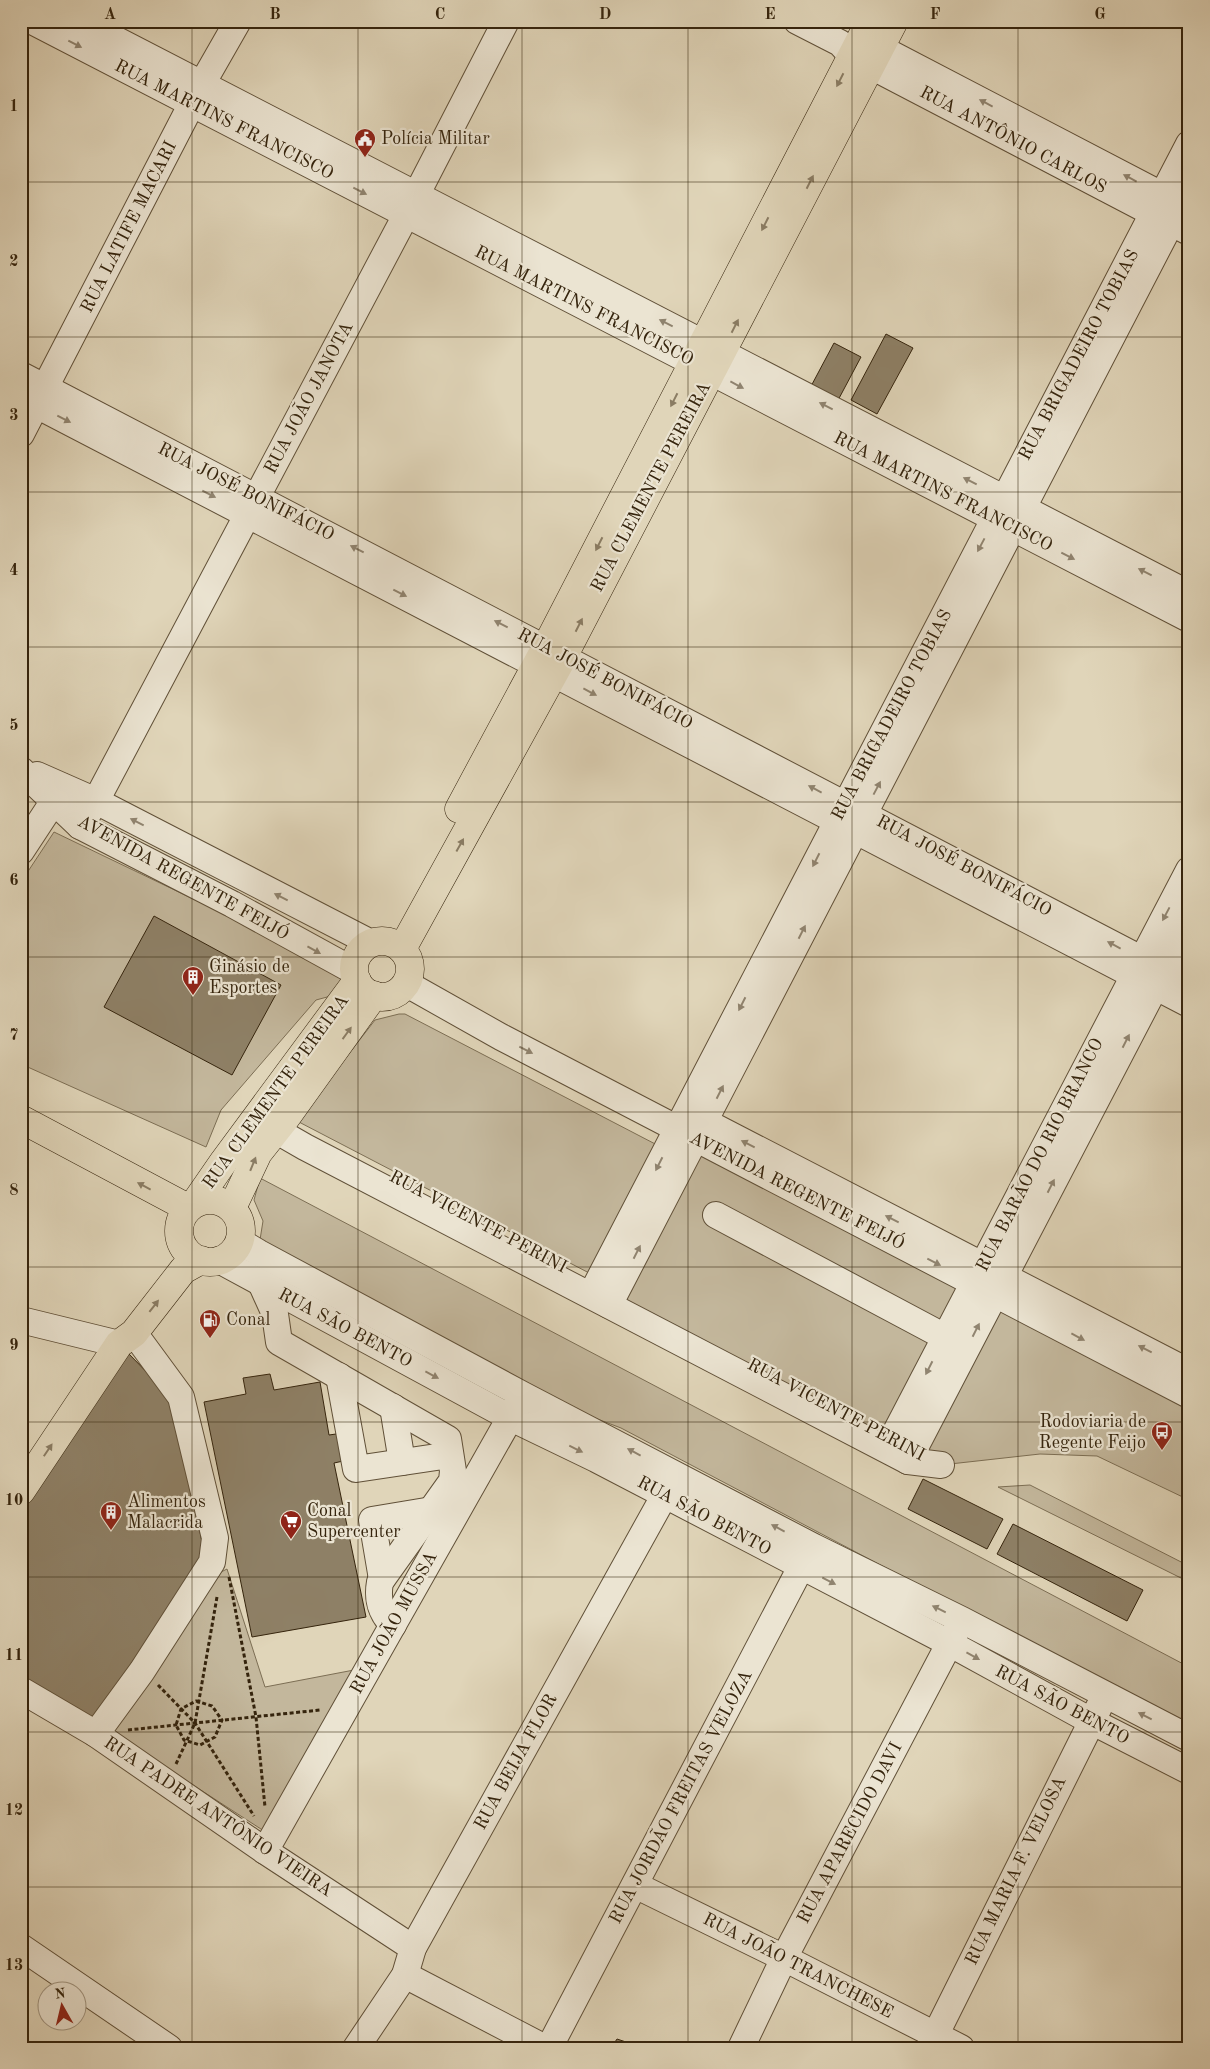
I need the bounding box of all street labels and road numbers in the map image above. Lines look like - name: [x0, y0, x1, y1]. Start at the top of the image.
- street label: RUA MARTINS FRANCISCO: [112, 57, 336, 183]
- street label: RUA ANTÔNIO CARLOS: [917, 80, 1111, 197]
- street label: RUA LATIFE MACARI: [78, 138, 180, 316]
- street label: RUA MARTINS FRANCISCO: [472, 243, 696, 369]
- street label: RUA BRIGADEIRO TOBIAS: [1016, 247, 1142, 463]
- street label: RUA JOÃO JANOTA: [258, 317, 357, 477]
- street label: RUA CLEMENTE PEREIRA: [588, 379, 714, 595]
- street label: RUA MARTINS FRANCISCO: [831, 429, 1055, 555]
- street label: RUA JOSÉ BONIFÁCIO: [155, 436, 339, 544]
- street label: RUA BRIGADEIRO TOBIAS: [829, 607, 955, 823]
- street label: RUA JOSÉ BONIFÁCIO: [514, 622, 697, 733]
- street label: AVENIDA REGENTE FEIJÓ: [74, 808, 294, 944]
- street label: RUA JOSÉ BONIFÁCIO: [873, 809, 1056, 920]
- street label: RUA CLEMENTE PEREIRA: [200, 991, 353, 1192]
- street label: RUA BARÃO DO RIO BRANCO: [970, 1034, 1107, 1275]
- street label: AVENIDA REGENTE FEIJÓ: [687, 1124, 910, 1253]
- street label: RUA VICENTE PERINI: [386, 1167, 570, 1277]
- street label: RUA SÃO BENTO: [275, 1282, 417, 1371]
- street label: RUA VICENTE PERINI: [744, 1355, 928, 1465]
- street label: RUA SÃO BENTO: [634, 1470, 776, 1559]
- street label: RUA JOÃO MUSSA: [344, 1547, 441, 1697]
- street label: RUA SÃO BENTO: [992, 1659, 1134, 1748]
- street label: RUA JORDÃO FREITAS VELOZA: [603, 1665, 756, 1927]
- street label: RUA BEIJA FLOR: [471, 1691, 561, 1833]
- street label: RUA PADRE ANTÔNIO VIEIRA: [101, 1730, 338, 1900]
- street label: RUA APARECIDO DAVI: [794, 1739, 906, 1927]
- street label: RUA MARIA F. VELOSA: [962, 1774, 1070, 1968]
- street label: RUA JOÃO TRANCHESE: [700, 1907, 898, 2022]

